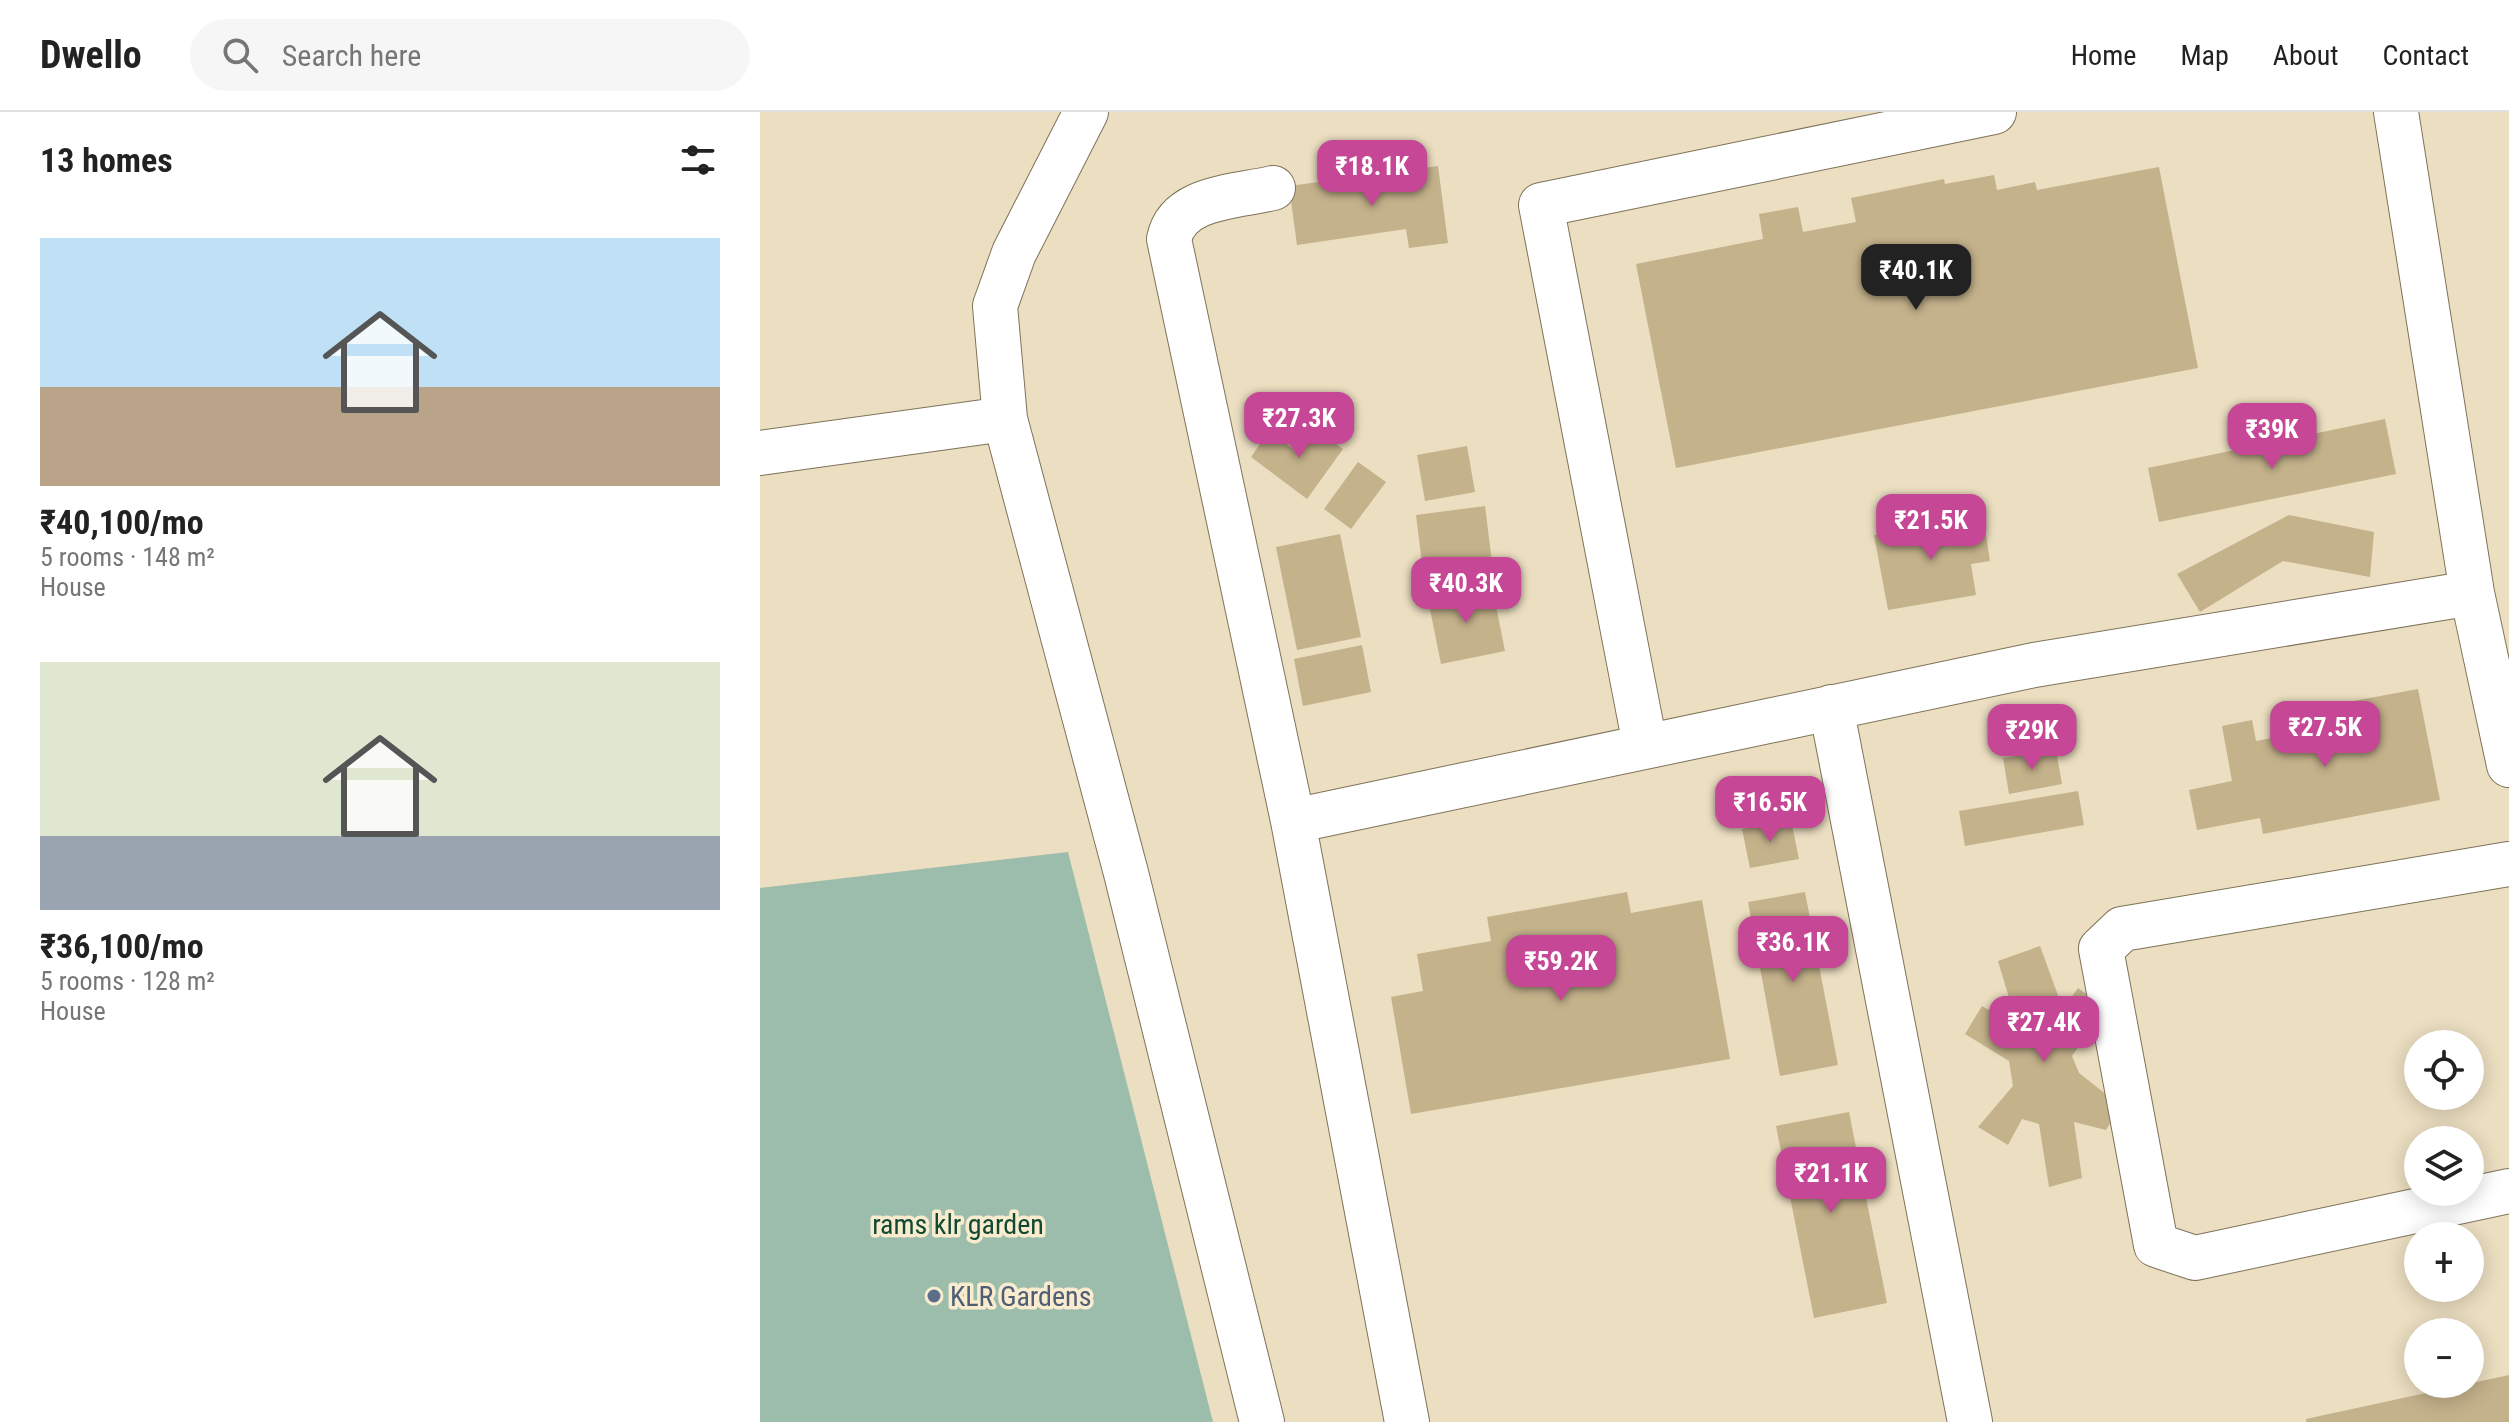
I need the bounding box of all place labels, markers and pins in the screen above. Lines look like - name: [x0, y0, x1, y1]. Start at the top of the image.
- pin: ₹18.1K: [1307, 140, 1437, 208]
- pin: ₹40.1K: [1851, 244, 1981, 312]
- pin: ₹27.3K: [1234, 392, 1364, 460]
- pin: ₹39K: [2225, 403, 2319, 471]
- pin: ₹21.5K: [1866, 494, 1996, 562]
- pin: ₹40.3K: [1401, 557, 1531, 625]
- pin: ₹27.5K: [2260, 701, 2390, 769]
- pin: ₹29K: [1985, 704, 2079, 772]
- pin: ₹16.5K: [1705, 776, 1835, 844]
- pin: ₹36.1K: [1728, 916, 1858, 984]
- pin: ₹59.2K: [1496, 935, 1626, 1003]
- pin: ₹27.4K: [1979, 996, 2109, 1064]
- pin: ₹21.1K: [1766, 1147, 1896, 1215]
- place label: KLR Gardens: [950, 1280, 1091, 1313]
- marker: KLR Gardens: [925, 1287, 943, 1305]

